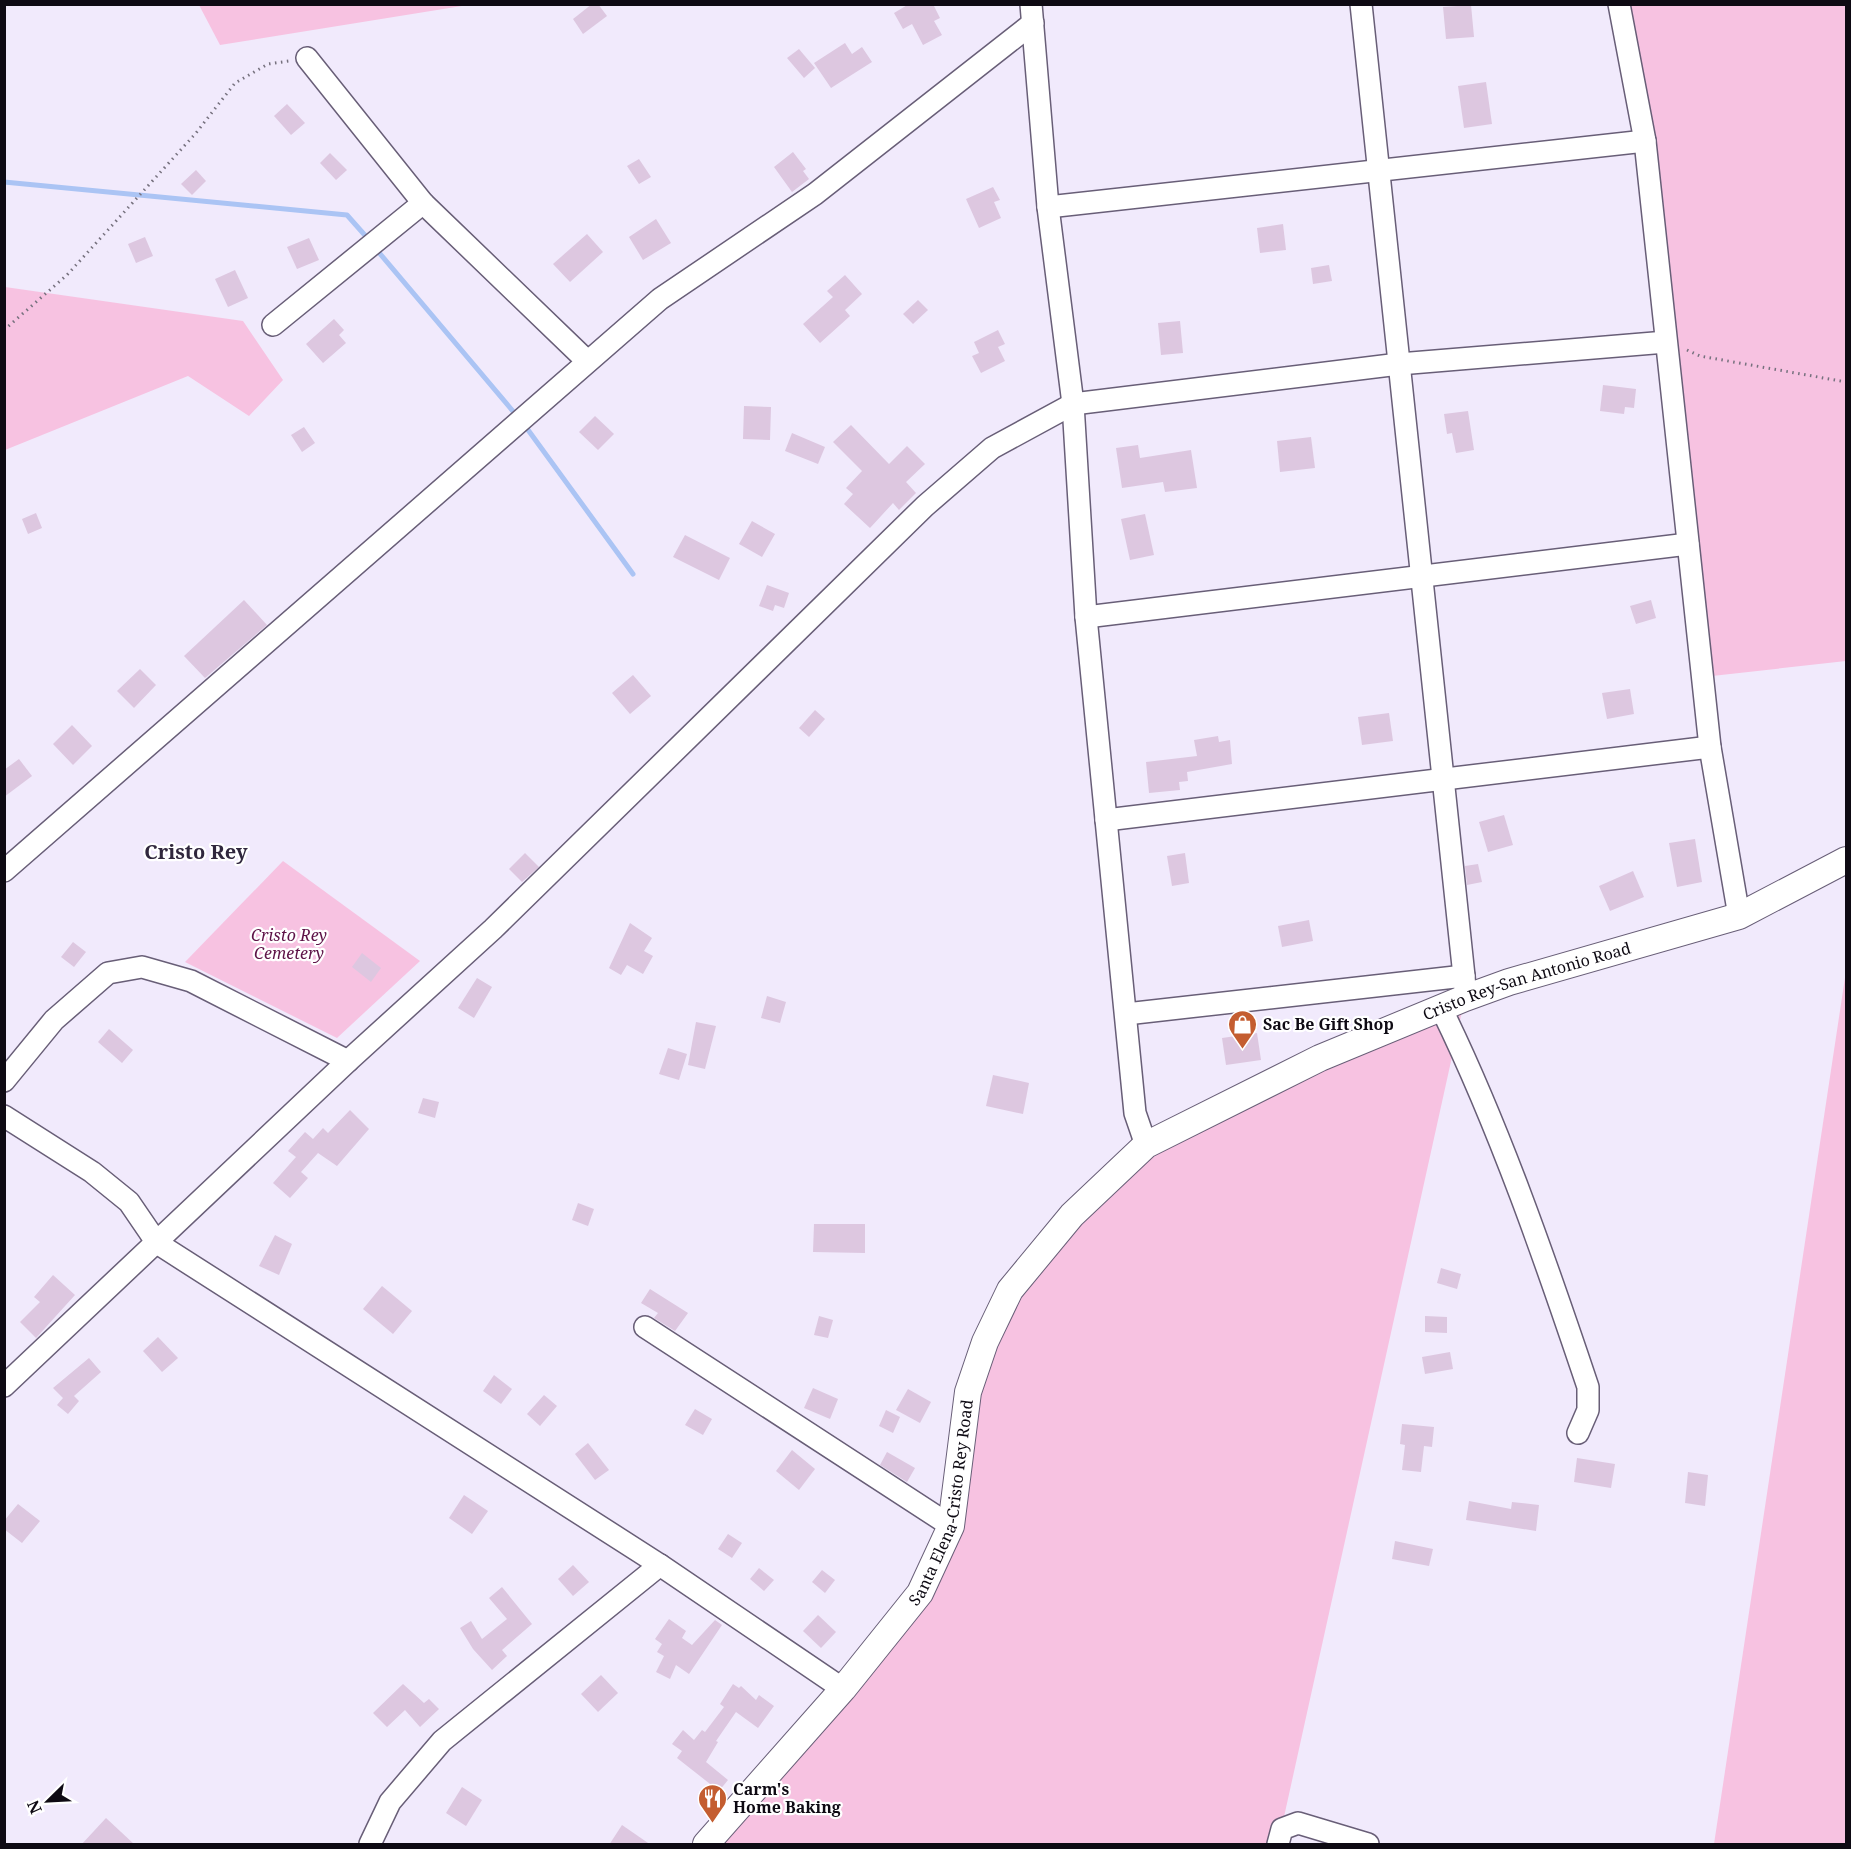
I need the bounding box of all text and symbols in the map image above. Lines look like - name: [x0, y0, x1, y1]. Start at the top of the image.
- district label: Cristo Rey: [144, 838, 248, 865]
- park label: Cristo Rey Cemetery: [251, 924, 327, 964]
- street label: Cristo Rey-San Antonio Road: [1419, 937, 1634, 1025]
- shop icon: Sac Be Gift Shop: [1226, 1008, 1258, 1050]
- place label: Sac Be Gift Shop: [1263, 1013, 1394, 1035]
- street label: Santa Elena-Cristo Rey Road: [903, 1398, 978, 1610]
- north arrow: [18, 1771, 78, 1831]
- place label: Carm's Home Baking: [733, 1778, 841, 1818]
- restaurant icon: Carm's Home Baking: [696, 1782, 728, 1824]
- text: N: [22, 1797, 47, 1817]

